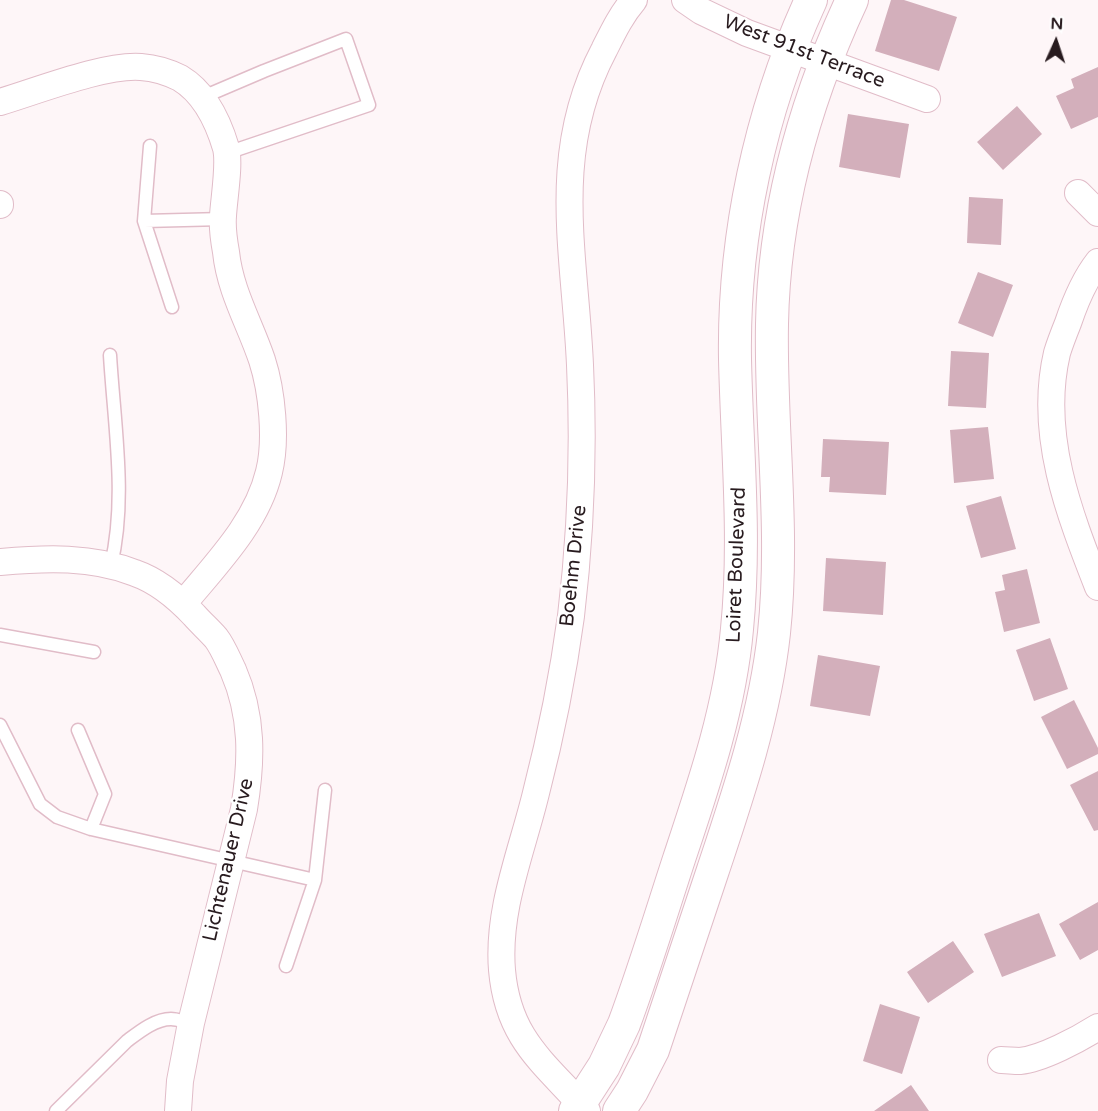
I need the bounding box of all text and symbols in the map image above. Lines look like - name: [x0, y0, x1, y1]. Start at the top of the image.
- street label: West 91st Terrace: [720, 10, 888, 94]
- north arrow: [1026, 12, 1086, 72]
- text: N: [1050, 14, 1064, 34]
- street label: Loiret Boulevard: [722, 487, 752, 643]
- street label: Boehm Drive: [556, 504, 592, 628]
- street label: Lichtenauer Drive: [199, 776, 259, 944]

